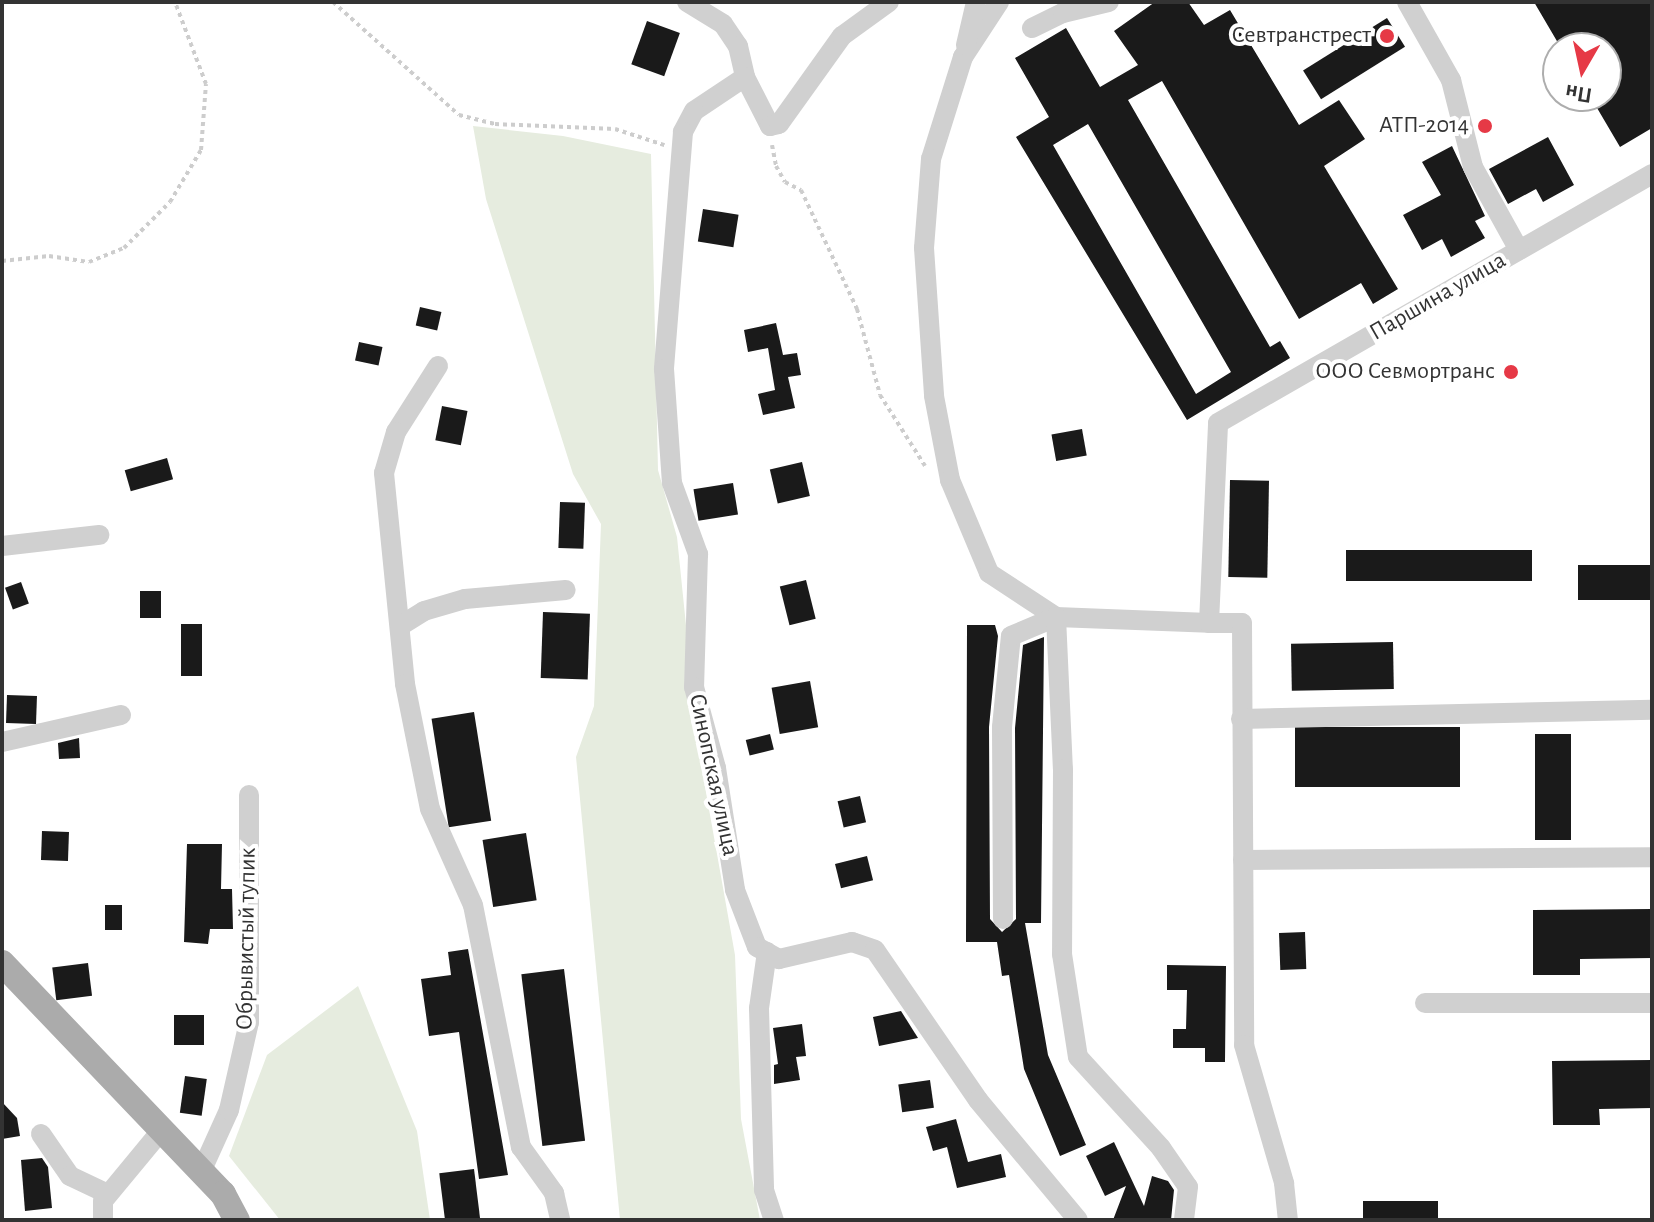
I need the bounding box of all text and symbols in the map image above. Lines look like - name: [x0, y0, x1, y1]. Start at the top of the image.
- place label: Севтранстрест: [1232, 22, 1371, 50]
- marker: Севтранстрест: [1378, 27, 1396, 45]
- north arrow: [1542, 32, 1622, 112]
- text: Пн: [1564, 81, 1594, 107]
- place label: АТП-2014: [1379, 112, 1469, 140]
- marker: АТП-2014: [1476, 117, 1494, 135]
- street label: Паршина улица: [1365, 246, 1511, 348]
- place label: ООО Севмортранс: [1315, 358, 1495, 386]
- marker: ООО Севмортранс: [1502, 363, 1520, 381]
- street label: Синопская улица: [682, 691, 744, 859]
- street label: Обрывистый тупик: [231, 847, 263, 1031]

